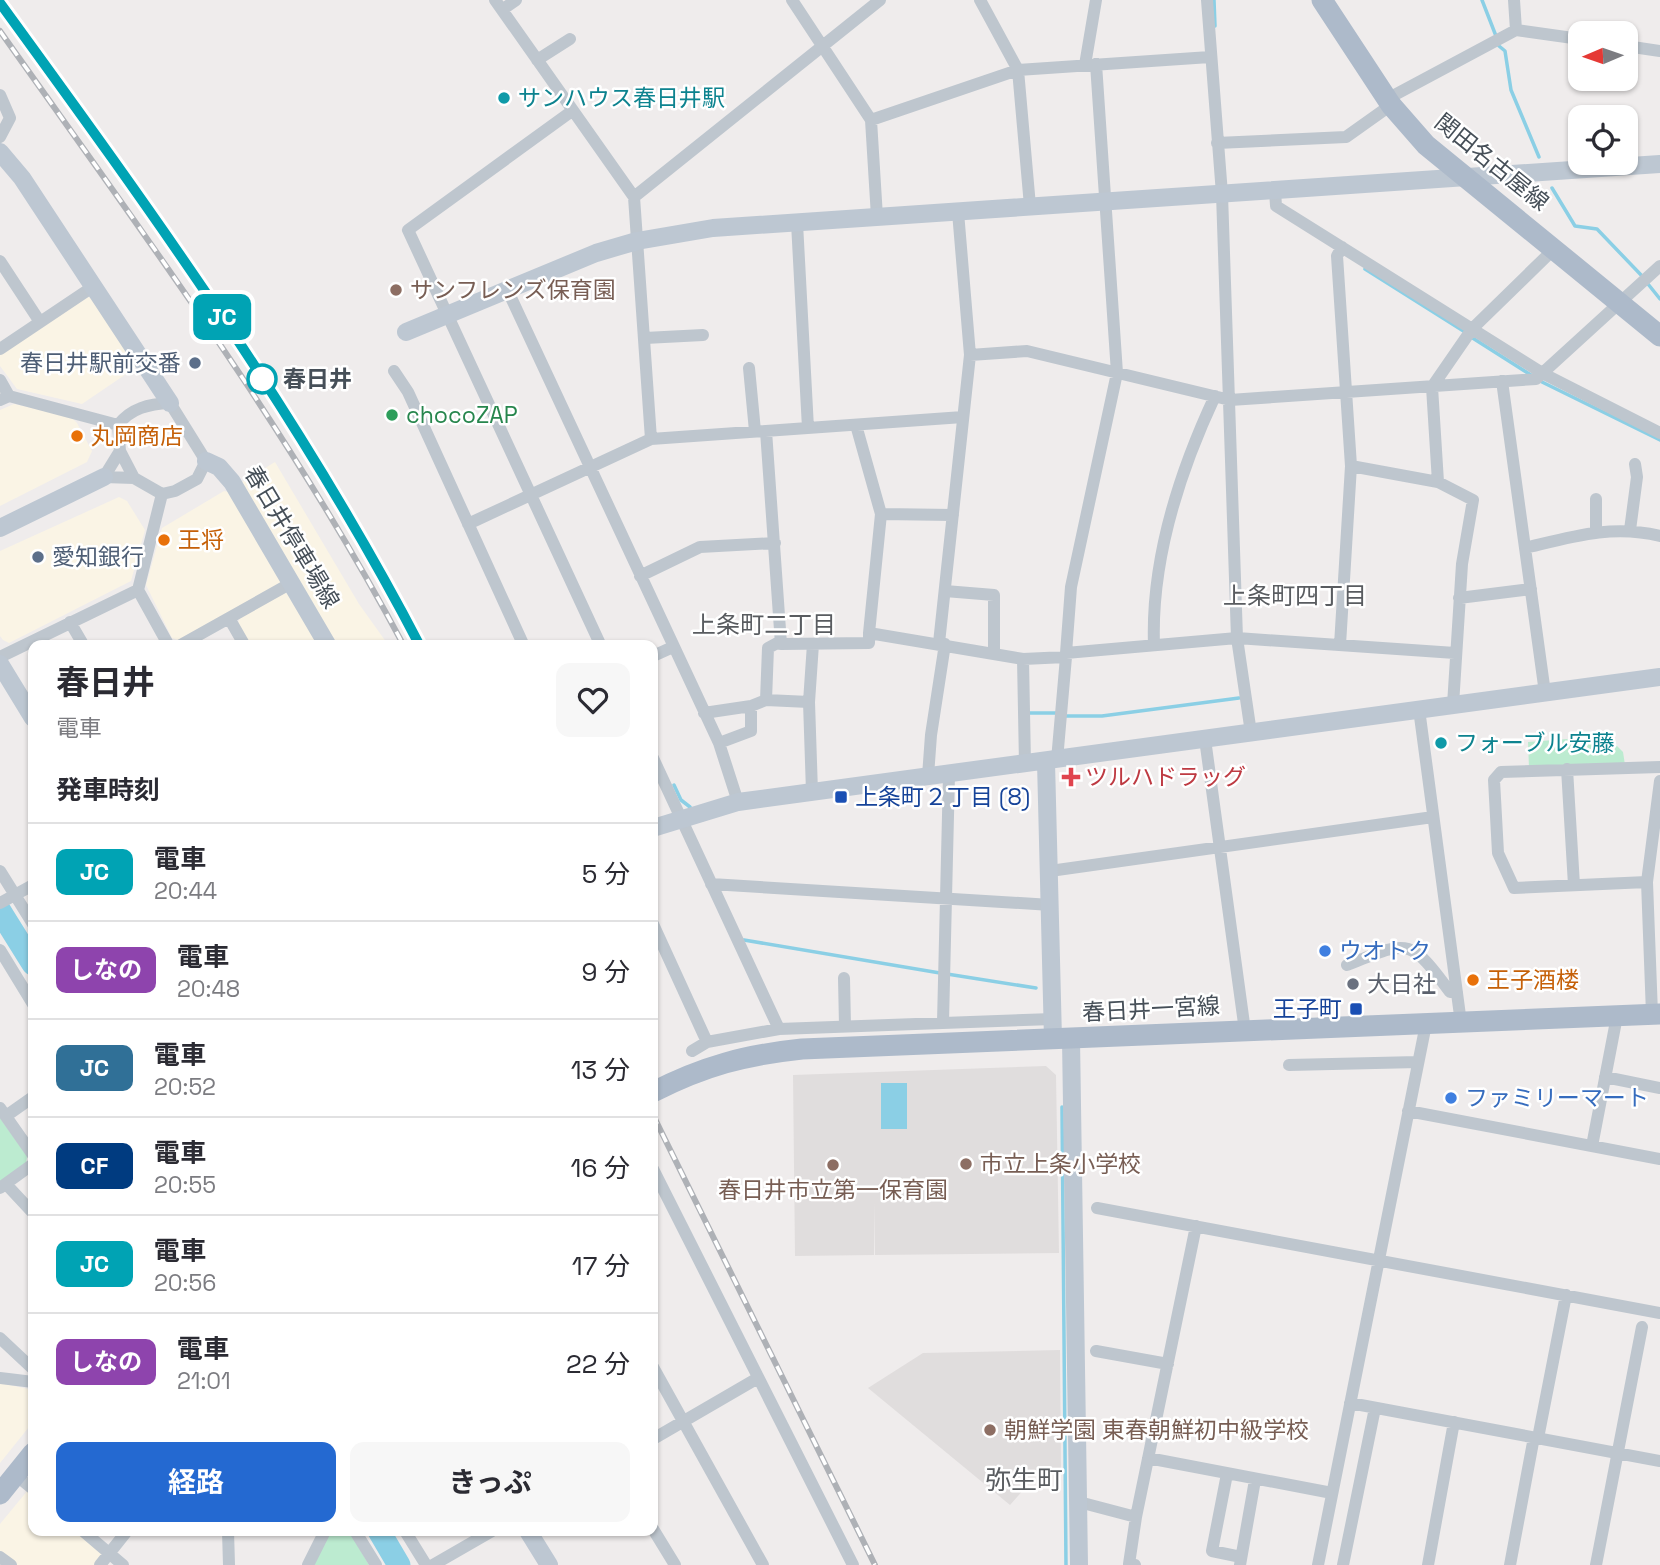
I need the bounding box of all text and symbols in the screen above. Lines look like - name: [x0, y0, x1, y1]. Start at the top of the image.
- north arrow: [1568, 21, 1638, 91]
- map controls: [1568, 21, 1638, 175]
- place label: サンハウス春日井駅: [518, 83, 725, 113]
- marker: サンハウス春日井駅: [496, 90, 512, 106]
- button: locate: [1568, 105, 1638, 175]
- street label: 関田名古屋線: [1429, 107, 1555, 217]
- place label: サンフレンズ保育園: [410, 275, 616, 305]
- marker: サンフレンズ保育園: [388, 282, 404, 298]
- line badge: JC: [190, 294, 254, 340]
- text: JC: [207, 301, 237, 332]
- place label: 春日井駅前交番: [20, 348, 181, 378]
- marker: 春日井駅前交番: [187, 355, 203, 371]
- marker: 春日井: [247, 364, 277, 394]
- place label: 春日井: [283, 364, 352, 394]
- place label: chocoZAP: [406, 400, 518, 430]
- marker: chocoZAP: [384, 407, 400, 423]
- place label: 丸岡商店: [91, 421, 183, 451]
- marker: 丸岡商店: [69, 428, 85, 444]
- street label: 春日井停車場線: [238, 460, 346, 614]
- place label: 王将: [178, 525, 224, 555]
- marker: 王将: [156, 532, 172, 548]
- place label: 愛知銀行: [52, 542, 144, 572]
- marker: 愛知銀行: [30, 549, 46, 565]
- district label: 上条町四丁目: [1223, 580, 1367, 611]
- district label: 上条町二丁目: [692, 609, 836, 640]
- text: 春日井: [56, 662, 155, 704]
- button: heart: [556, 663, 630, 737]
- text: 電車: [56, 713, 102, 743]
- place label: フォーブル安藤: [1455, 728, 1615, 758]
- marker: フォーブル安藤: [1433, 735, 1449, 751]
- place label: ツルハドラッグ: [1085, 762, 1246, 792]
- marker: ツルハドラッグ: [1063, 769, 1079, 785]
- text: 発車時刻: [56, 773, 160, 807]
- place label: 上条町２丁目 (8): [855, 782, 1030, 812]
- marker: 上条町２丁目 (8): [833, 789, 849, 805]
- text: 電車: [154, 842, 206, 876]
- text: JC: [80, 856, 109, 887]
- text: 5 分: [582, 857, 630, 891]
- text: 20:44: [154, 876, 217, 906]
- place label: ウオトク: [1339, 936, 1431, 966]
- text: 電車: [177, 940, 229, 974]
- marker: ウオトク: [1317, 943, 1333, 959]
- text: しなの: [70, 954, 142, 985]
- text: 9 分: [581, 955, 630, 989]
- place label: 王子酒楼: [1487, 965, 1579, 995]
- place label: 大日社: [1367, 969, 1436, 999]
- marker: 王子酒楼: [1465, 972, 1481, 988]
- text: 20:48: [177, 974, 240, 1004]
- marker: 大日社: [1345, 976, 1361, 992]
- street label: 春日井一宮線: [1081, 990, 1221, 1028]
- place label: 王子町: [1273, 994, 1342, 1024]
- marker: 王子町: [1348, 1001, 1364, 1017]
- text: 電車: [154, 1038, 206, 1072]
- text: JC: [80, 1052, 109, 1083]
- text: 13 分: [571, 1053, 630, 1087]
- text: 20:52: [154, 1072, 216, 1102]
- place label: ファミリーマート: [1465, 1083, 1649, 1113]
- marker: ファミリーマート: [1443, 1090, 1459, 1106]
- text: 電車: [154, 1136, 206, 1170]
- place label: 市立上条小学校: [980, 1149, 1141, 1179]
- text: CF: [80, 1150, 109, 1181]
- text: 16 分: [571, 1151, 630, 1185]
- marker: 市立上条小学校: [958, 1156, 974, 1172]
- marker: 春日井市立第一保育園: [825, 1157, 841, 1173]
- text: 20:55: [154, 1170, 216, 1200]
- place label: 春日井市立第一保育園: [718, 1175, 948, 1205]
- text: 電車: [154, 1234, 206, 1268]
- text: JC: [80, 1248, 109, 1279]
- text: 17 分: [572, 1249, 630, 1283]
- text: 20:56: [154, 1268, 216, 1298]
- text: 電車: [177, 1332, 229, 1366]
- text: しなの: [70, 1346, 142, 1377]
- text: 22 分: [566, 1347, 630, 1381]
- text: 21:01: [177, 1366, 231, 1396]
- place label: 朝鮮学園 東春朝鮮初中級学校: [1004, 1415, 1309, 1445]
- marker: 朝鮮学園 東春朝鮮初中級学校: [982, 1422, 998, 1438]
- button: 経路: [56, 1442, 336, 1522]
- button: きっぷ: [350, 1442, 630, 1522]
- district label: 弥生町: [985, 1463, 1063, 1497]

